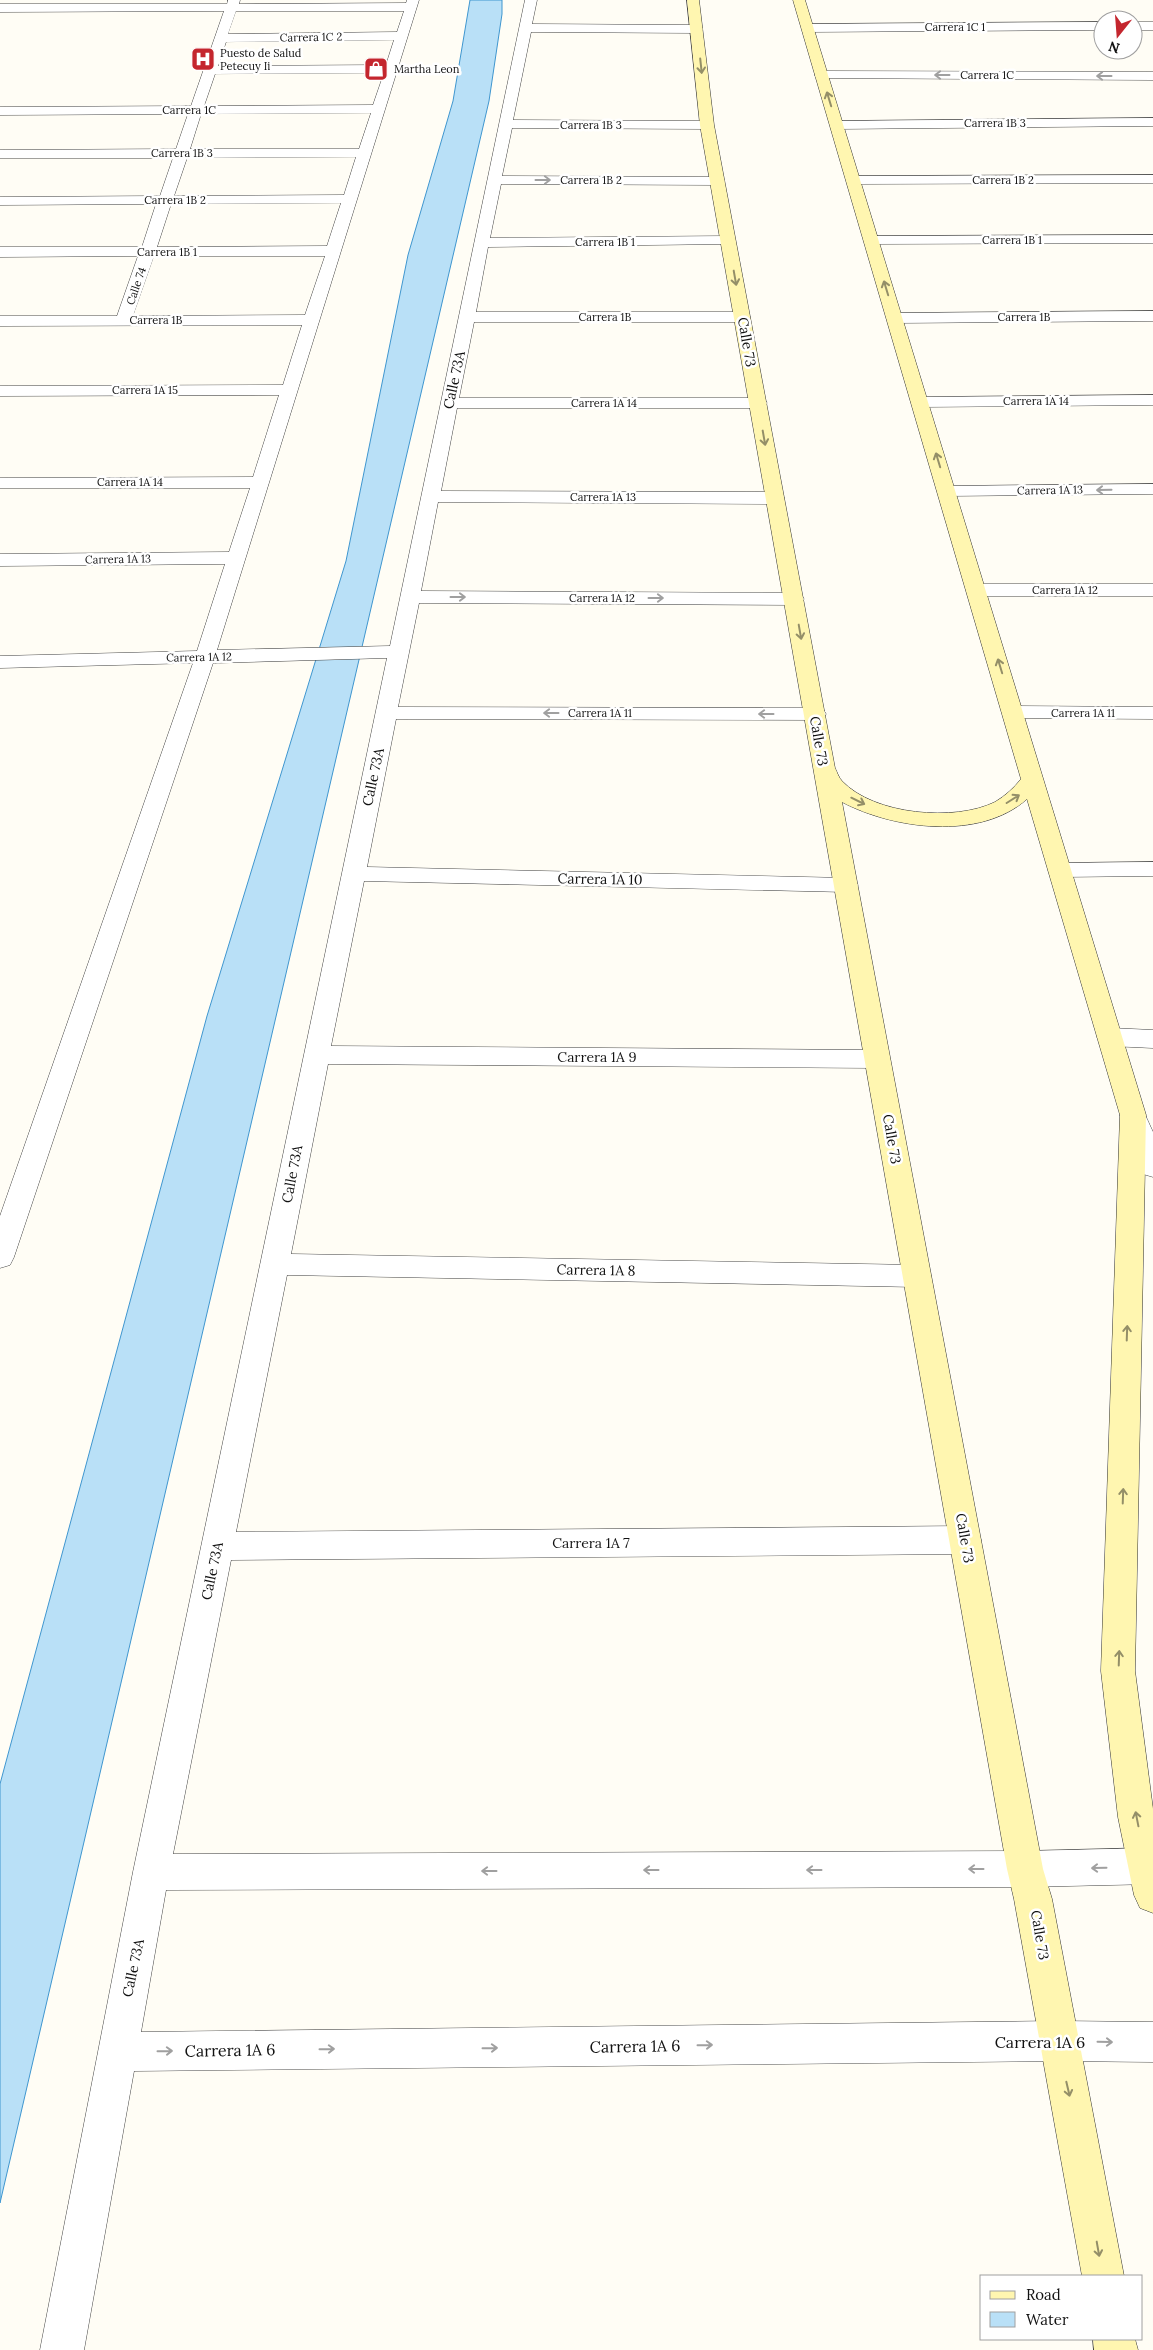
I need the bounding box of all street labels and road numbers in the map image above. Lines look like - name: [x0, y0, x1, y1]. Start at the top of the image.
- street label: Carrera 1C 1: [925, 20, 985, 34]
- street label: Carrera 1C 2: [280, 29, 342, 45]
- street label: Carrera 1C: [960, 68, 1014, 82]
- street label: Carrera 1C: [162, 103, 216, 117]
- street label: Carrera 1B 3: [964, 116, 1026, 130]
- street label: Carrera 1B 3: [560, 118, 622, 132]
- street label: Carrera 1B 3: [151, 146, 213, 160]
- street label: Carrera 1B 2: [560, 173, 622, 187]
- street label: Carrera 1B 2: [972, 173, 1034, 187]
- street label: Carrera 1B 2: [144, 193, 206, 207]
- street label: Carrera 1B 1: [982, 233, 1042, 247]
- street label: Carrera 1B 1: [575, 235, 635, 249]
- street label: Carrera 1B 1: [137, 245, 197, 259]
- street label: Calle 74: [123, 265, 149, 307]
- street label: Carrera 1B: [579, 310, 632, 324]
- street label: Carrera 1B: [998, 310, 1051, 324]
- street label: Carrera 1B: [130, 313, 183, 327]
- street label: Calle 73: [734, 316, 760, 368]
- street label: Calle 73A: [439, 349, 469, 411]
- street label: Carrera 1A 15: [112, 383, 178, 397]
- street label: Carrera 1A 14: [1003, 394, 1069, 408]
- street label: Carrera 1A 14: [571, 396, 637, 410]
- street label: Carrera 1A 14: [97, 475, 163, 489]
- street label: Carrera 1A 13: [1017, 482, 1083, 498]
- street label: Carrera 1A 13: [570, 490, 636, 504]
- street label: Carrera 1A 13: [85, 551, 151, 567]
- street label: Carrera 1A 12: [1032, 583, 1098, 597]
- street label: Carrera 1A 12: [569, 591, 635, 605]
- street label: Carrera 1A 12: [166, 649, 232, 665]
- street label: Carrera 1A 11: [568, 706, 632, 720]
- street label: Carrera 1A 11: [1051, 706, 1115, 720]
- street label: Calle 73: [806, 715, 832, 767]
- street label: Calle 73A: [358, 746, 388, 808]
- street label: Carrera 1A 10: [557, 869, 643, 889]
- street label: Carrera 1A 9: [557, 1048, 637, 1066]
- street label: Calle 73: [879, 1113, 905, 1165]
- street label: Calle 73A: [278, 1143, 306, 1205]
- street label: Carrera 1A 8: [556, 1260, 636, 1280]
- street label: Calle 73: [952, 1512, 978, 1564]
- street label: Carrera 1A 7: [552, 1534, 630, 1552]
- street label: Calle 73A: [197, 1540, 227, 1602]
- street label: Calle 73: [1027, 1909, 1053, 1961]
- street label: Calle 73A: [118, 1937, 148, 1999]
- street label: Carrera 1A 6: [995, 2032, 1085, 2052]
- street label: Carrera 1A 6: [590, 2035, 680, 2057]
- street label: Carrera 1A 6: [185, 2039, 275, 2061]

